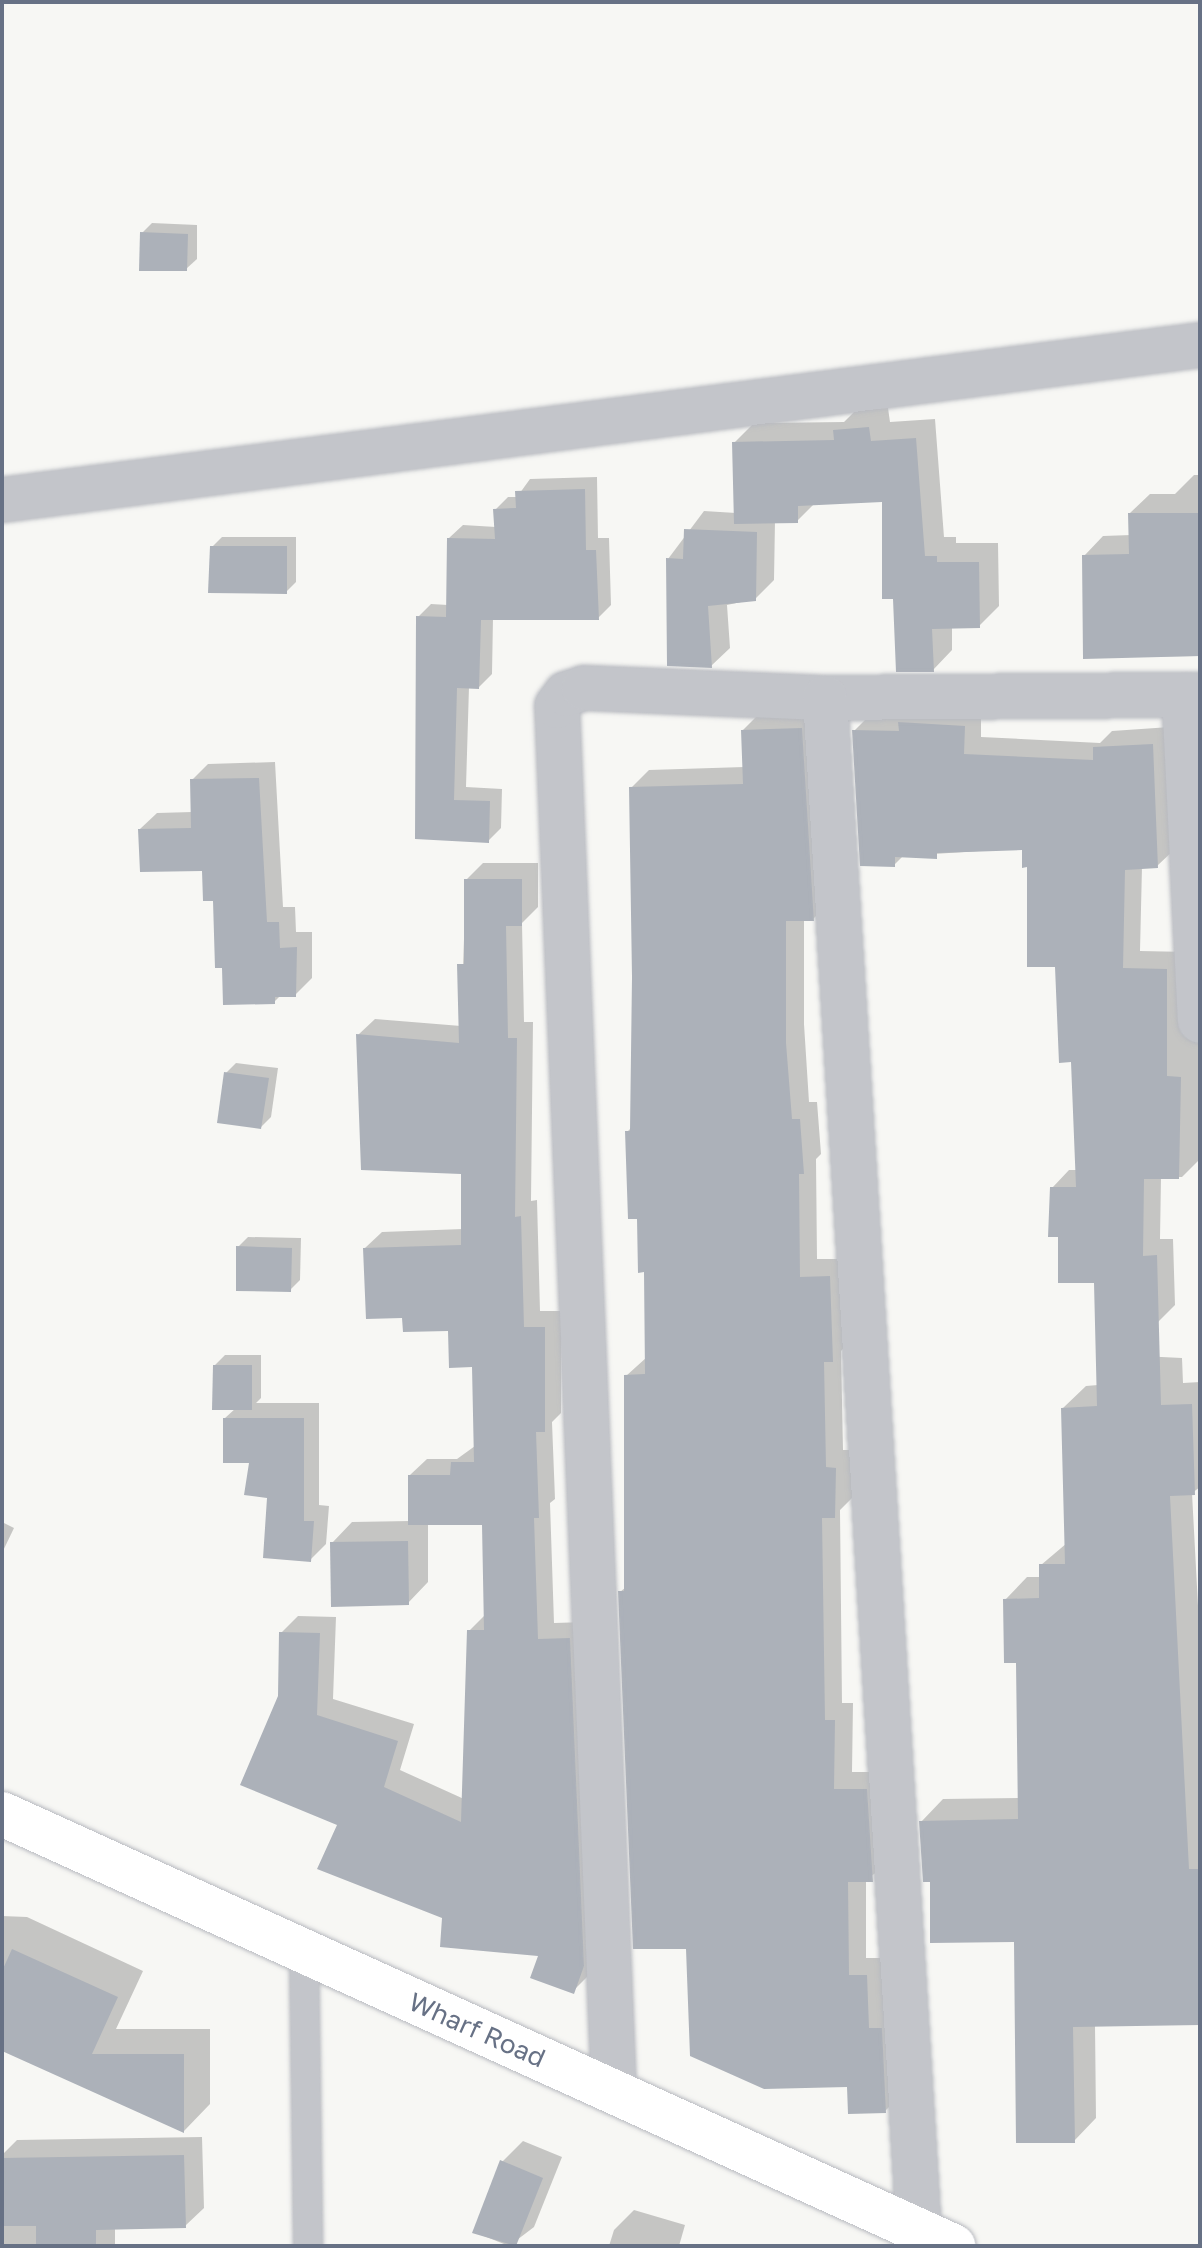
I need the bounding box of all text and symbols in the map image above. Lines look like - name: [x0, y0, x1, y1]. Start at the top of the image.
- street label: Wharf Road: [404, 1986, 550, 2074]

